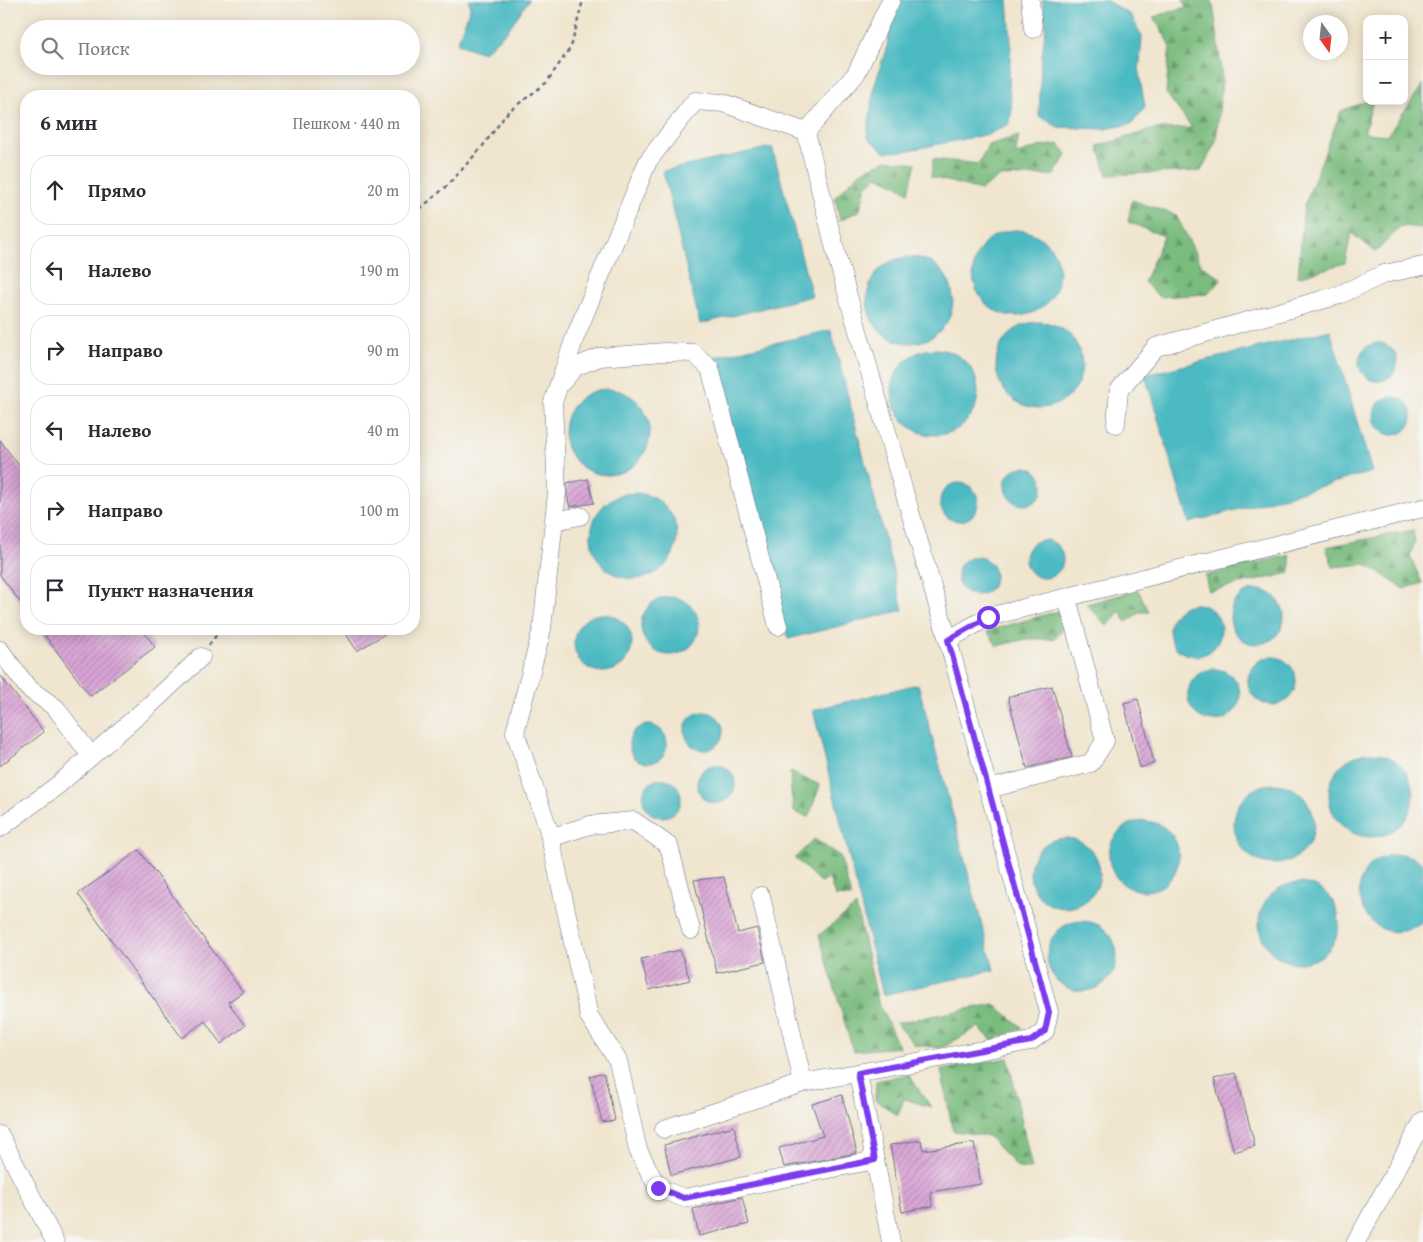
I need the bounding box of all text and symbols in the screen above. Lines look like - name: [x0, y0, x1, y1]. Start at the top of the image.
- north arrow: [1303, 15, 1348, 60]
- map controls: [1363, 15, 1408, 105]
- button: +: [1363, 15, 1408, 60]
- search box: [20, 20, 420, 75]
- icon: search: [38, 34, 66, 62]
- text: Поиск: [78, 34, 130, 62]
- button: −: [1363, 60, 1408, 105]
- text: 6 мин: [40, 107, 97, 138]
- text: Пешком · 440 m: [293, 111, 400, 135]
- icon: ahead: [41, 176, 69, 204]
- text: Прямо: [88, 176, 146, 204]
- text: 20 m: [367, 178, 399, 202]
- icon: left: [41, 256, 69, 284]
- text: Налево: [88, 256, 151, 284]
- text: 190 m: [359, 258, 399, 282]
- icon: right: [41, 336, 69, 364]
- text: Направо: [88, 336, 163, 364]
- text: 90 m: [367, 338, 399, 362]
- icon: left: [41, 416, 69, 444]
- text: Налево: [88, 416, 151, 444]
- text: 40 m: [367, 418, 399, 442]
- icon: right: [41, 496, 69, 524]
- text: Направо: [88, 496, 163, 524]
- text: 100 m: [359, 498, 399, 522]
- icon: arrive: [41, 576, 69, 604]
- text: Пункт назначения: [88, 576, 254, 604]
- route start: [977, 606, 1000, 629]
- route end: [647, 1177, 670, 1200]

